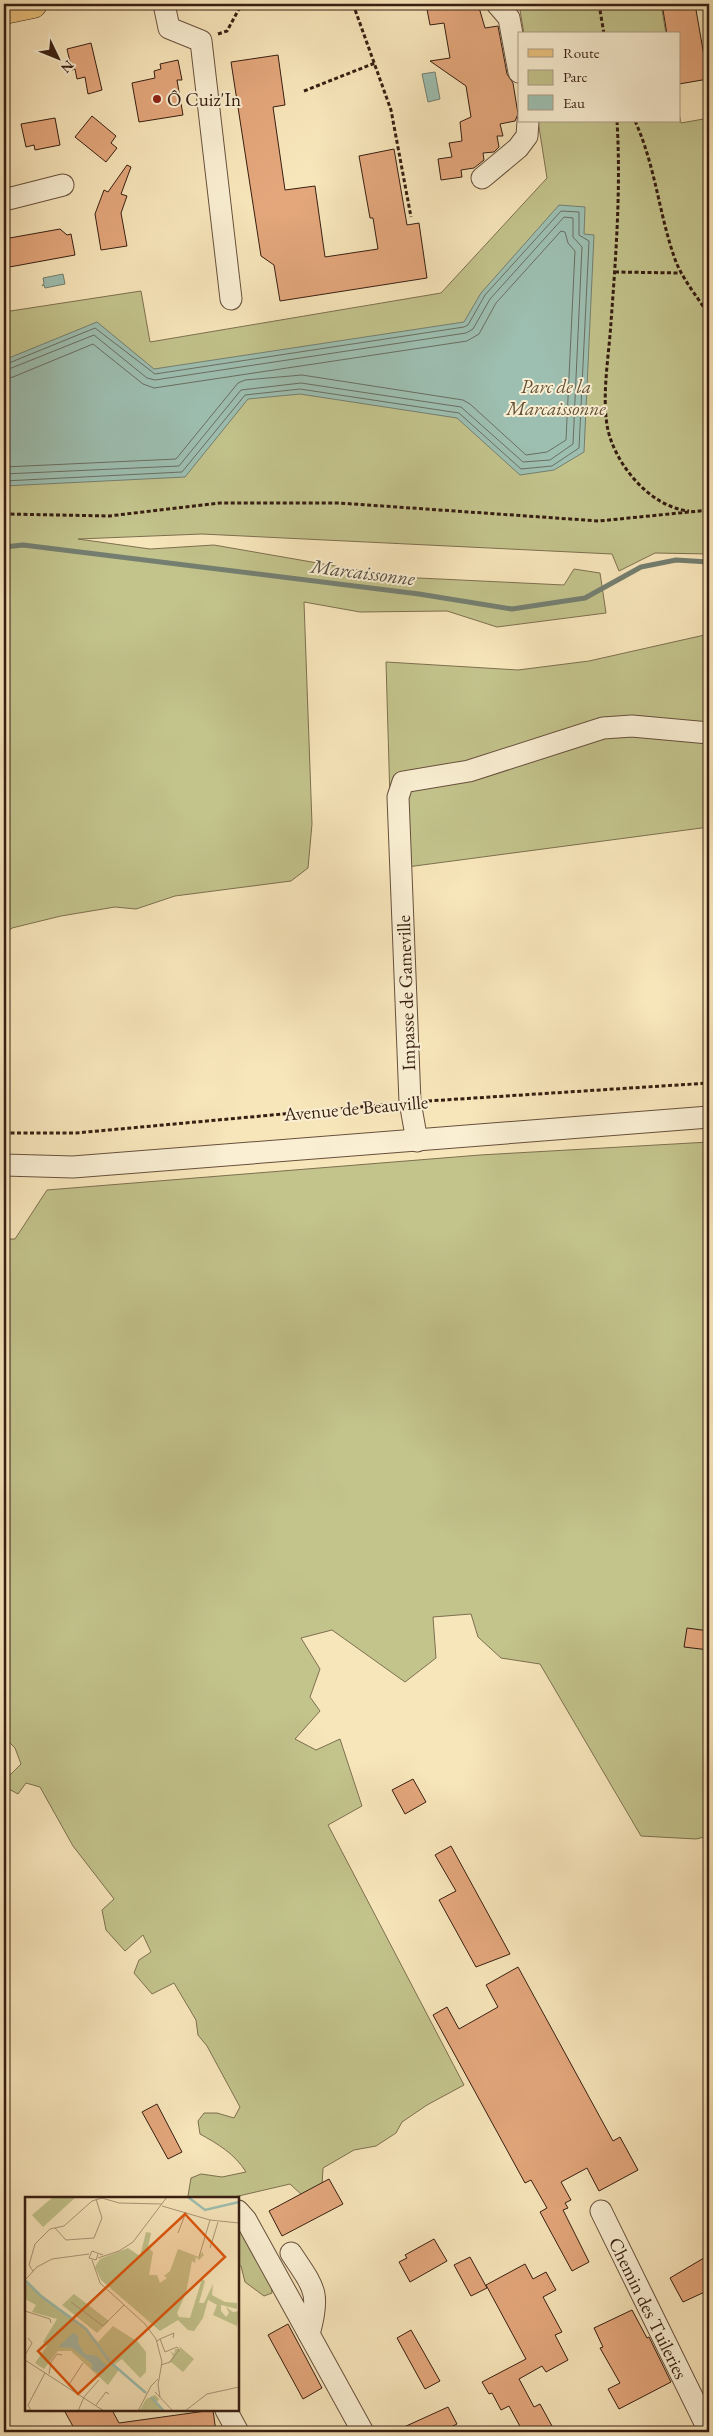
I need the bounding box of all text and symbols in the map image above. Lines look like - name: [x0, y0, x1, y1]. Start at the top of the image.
- north arrow: [32, 32, 82, 82]
- legend: [518, 32, 680, 122]
- text: Route: [563, 43, 600, 62]
- text: N: [57, 57, 78, 78]
- text: Parc: [563, 67, 588, 86]
- place label: Ô Cuiz'In: [167, 87, 241, 112]
- marker: Ô Cuiz'In: [151, 93, 163, 105]
- text: Eau: [563, 93, 585, 112]
- park label: Parc de la Marcaissonne: [505, 374, 606, 421]
- water label: Marcaissonne: [309, 553, 417, 591]
- street label: Impasse de Gameville: [391, 915, 421, 1071]
- street label: Avenue de Beauville: [282, 1089, 429, 1127]
- inset map: [25, 2197, 239, 2411]
- street label: Chemin des Tuileries: [603, 2233, 694, 2383]

